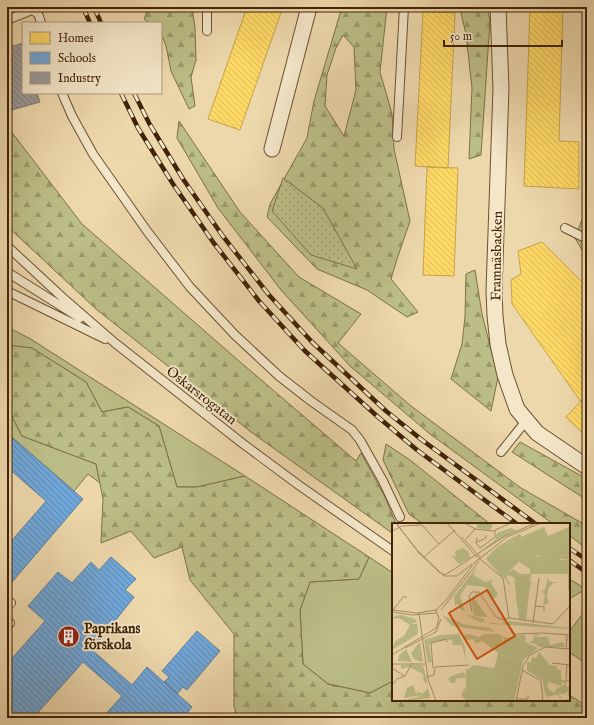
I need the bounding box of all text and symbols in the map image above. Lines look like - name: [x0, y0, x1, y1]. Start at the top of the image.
- legend: [22, 22, 162, 94]
- scale bar: [444, 22, 562, 48]
- text: 50 m: [450, 29, 472, 44]
- text: Homes: [58, 31, 94, 46]
- text: Schools: [58, 51, 96, 66]
- text: Industry: [58, 71, 101, 86]
- street label: Framnäsbacken: [487, 210, 507, 301]
- street label: Oskarsrogatan: [162, 363, 241, 429]
- inset map: [392, 523, 570, 701]
- place label: Paprikans förskola: [84, 620, 140, 654]
- building icon: Paprikans förskola: [55, 623, 81, 649]

